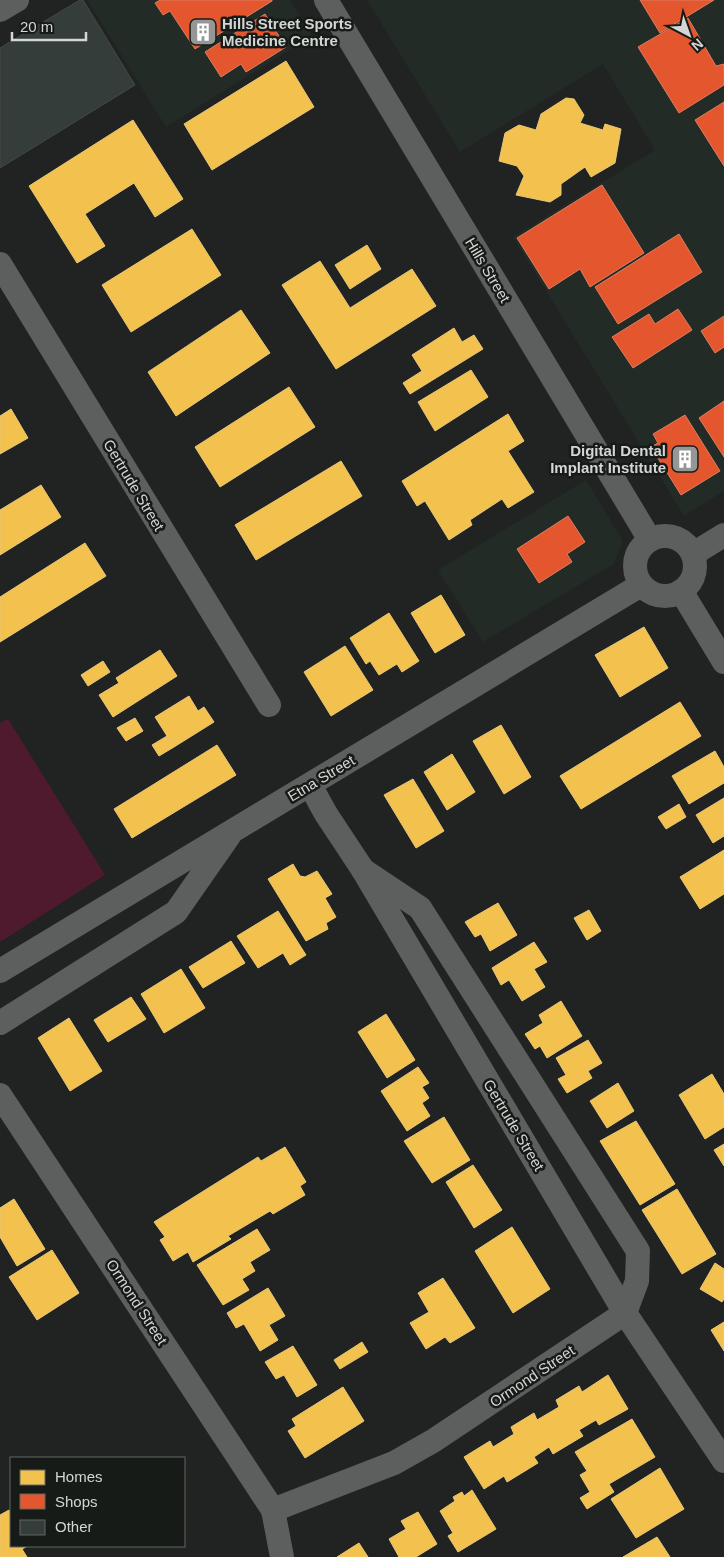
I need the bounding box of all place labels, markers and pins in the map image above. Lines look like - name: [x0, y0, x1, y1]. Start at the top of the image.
- place label: Hills Street Sports Medicine Centre: [222, 15, 352, 49]
- building icon: Hills Street Sports Medicine Centre: [188, 17, 218, 47]
- place label: Digital Dental Implant Institute: [550, 442, 666, 476]
- building icon: Digital Dental Implant Institute: [670, 444, 700, 474]

